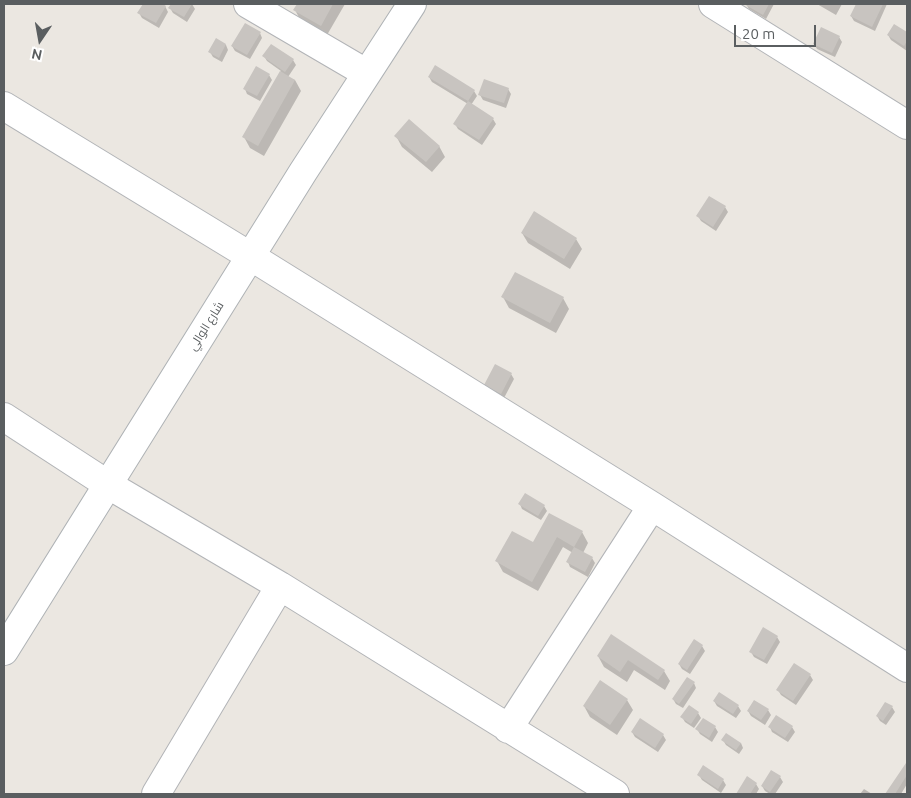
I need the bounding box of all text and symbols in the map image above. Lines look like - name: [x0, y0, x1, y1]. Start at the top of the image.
- north arrow: [15, 15, 65, 65]
- scale bar: [736, 15, 818, 47]
- text: 20 m: [742, 25, 775, 42]
- text: N: [30, 46, 44, 64]
- street label: شارع الوالي: [185, 299, 227, 353]

